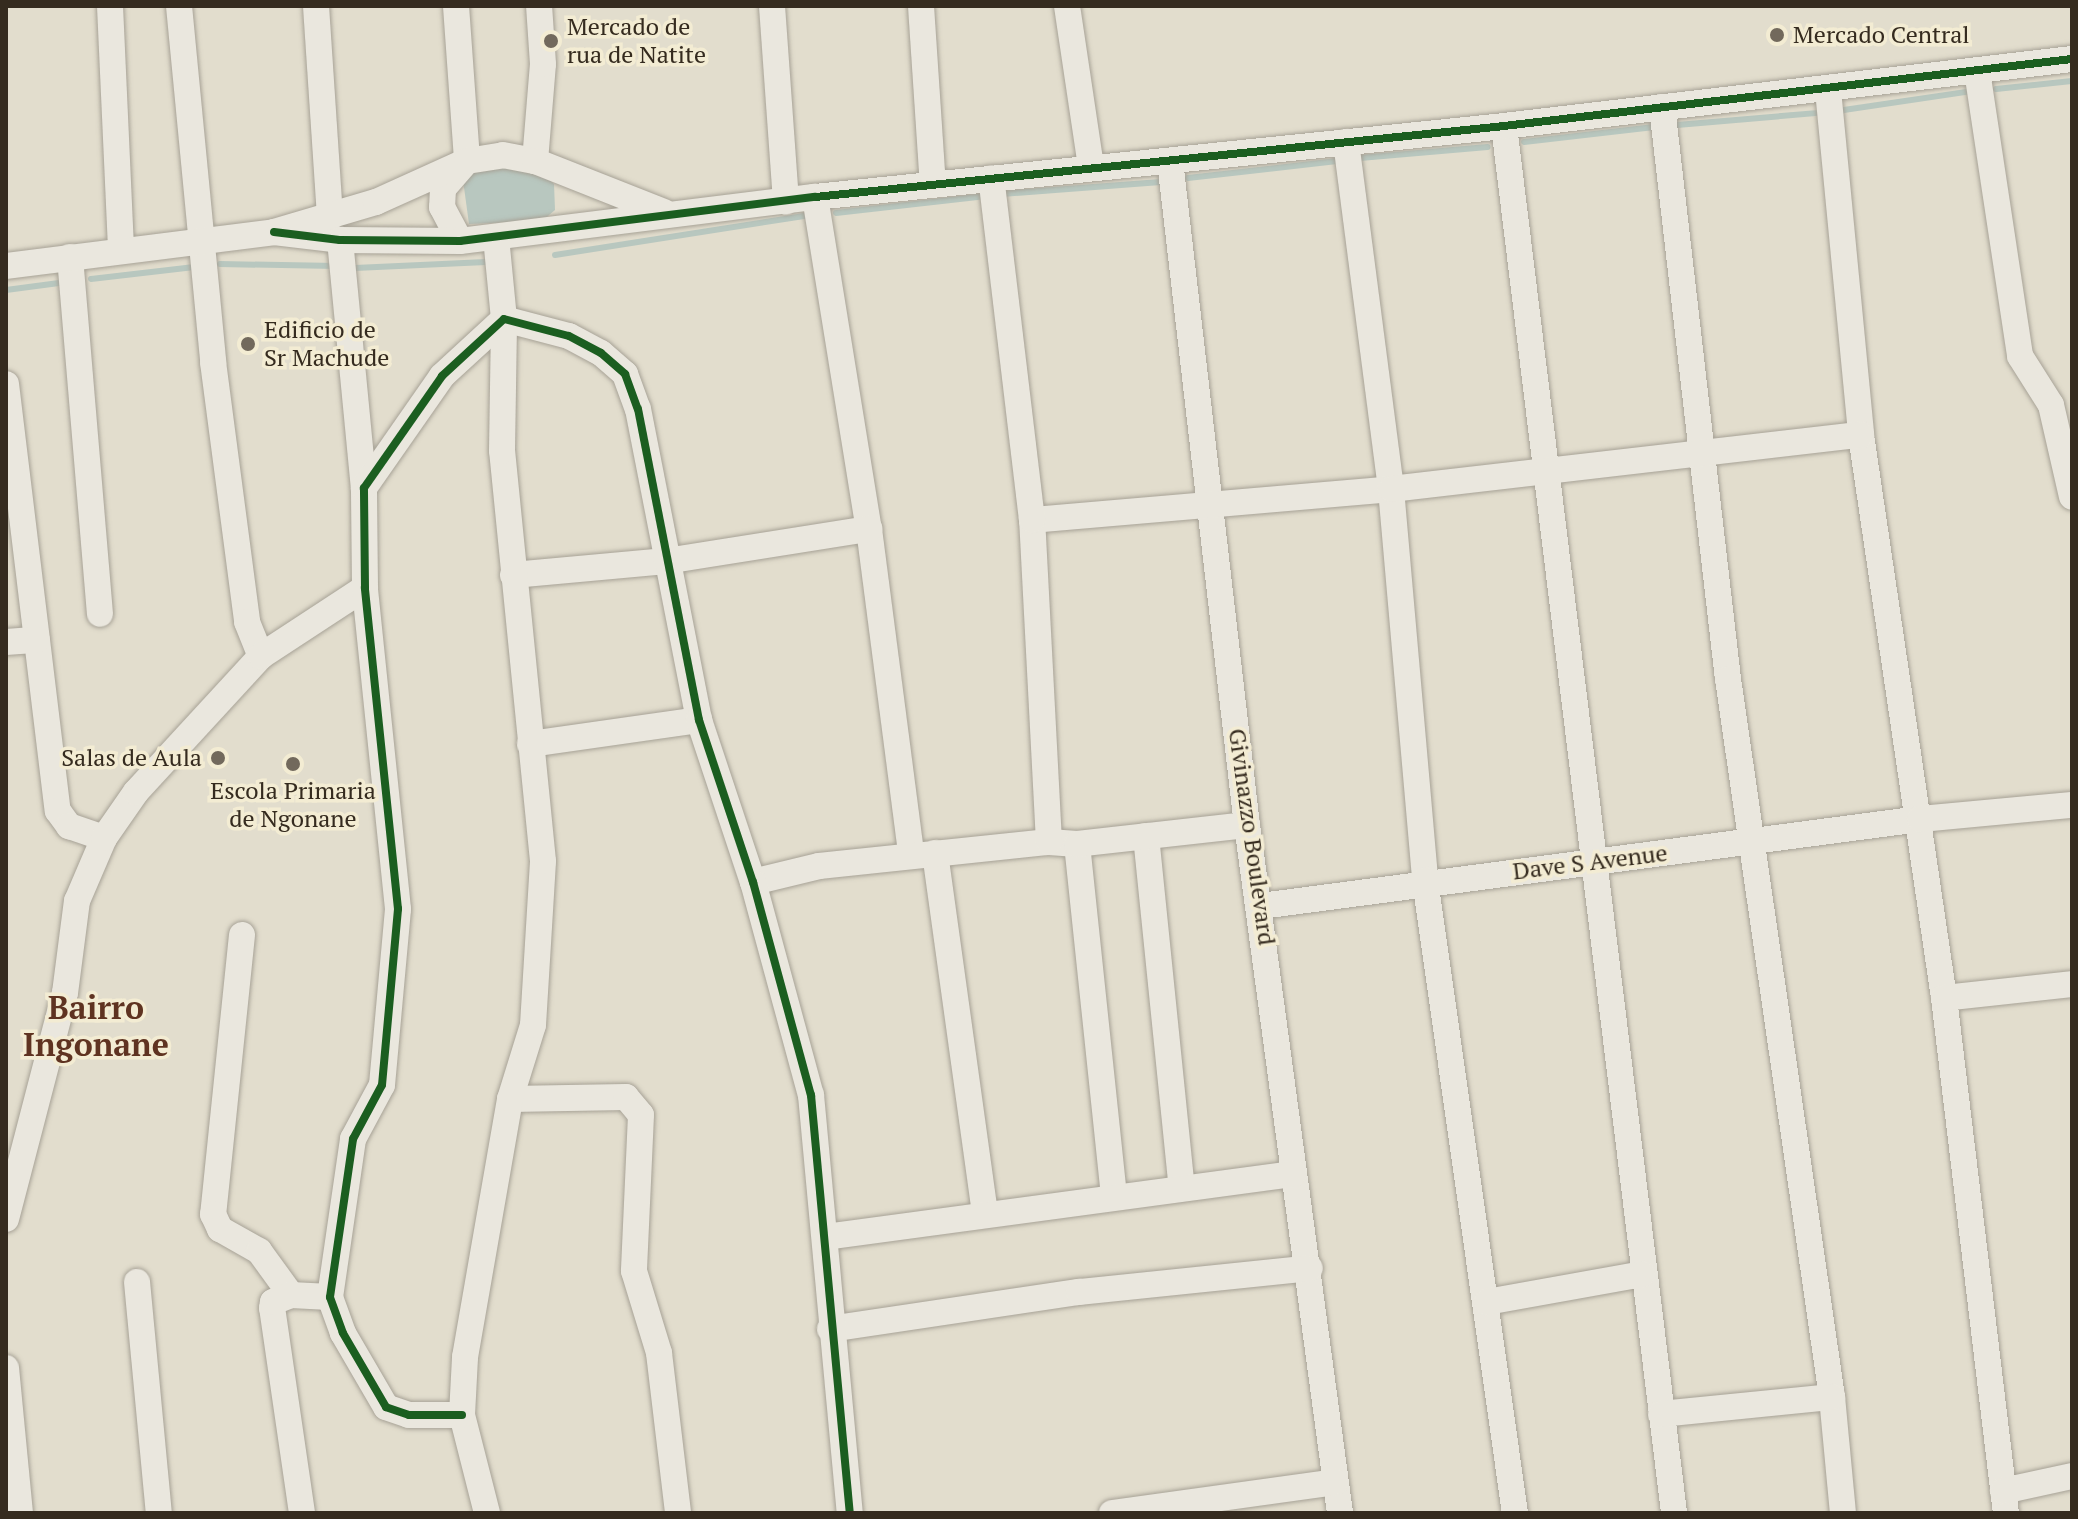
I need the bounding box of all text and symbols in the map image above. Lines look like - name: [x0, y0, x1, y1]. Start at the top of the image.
- place label: Mercado de rua de Natite: [567, 13, 706, 69]
- place label: Mercado Central: [1793, 21, 1969, 49]
- marker: Mercado Central: [1768, 26, 1786, 44]
- marker: Mercado de rua de Natite: [542, 32, 560, 50]
- place label: Edificio de Sr Machude: [264, 316, 389, 372]
- marker: Edificio de Sr Machude: [239, 335, 257, 353]
- street label: Givinazzo Boulevard: [1223, 727, 1281, 947]
- place label: Salas de Aula: [61, 744, 202, 772]
- marker: Salas de Aula: [209, 749, 227, 767]
- marker: Escola Primaria de Ngonane: [284, 755, 302, 773]
- place label: Escola Primaria de Ngonane: [210, 777, 376, 833]
- street label: Dave S Avenue: [1511, 838, 1669, 886]
- district label: Bairro Ingonane: [23, 989, 169, 1064]

